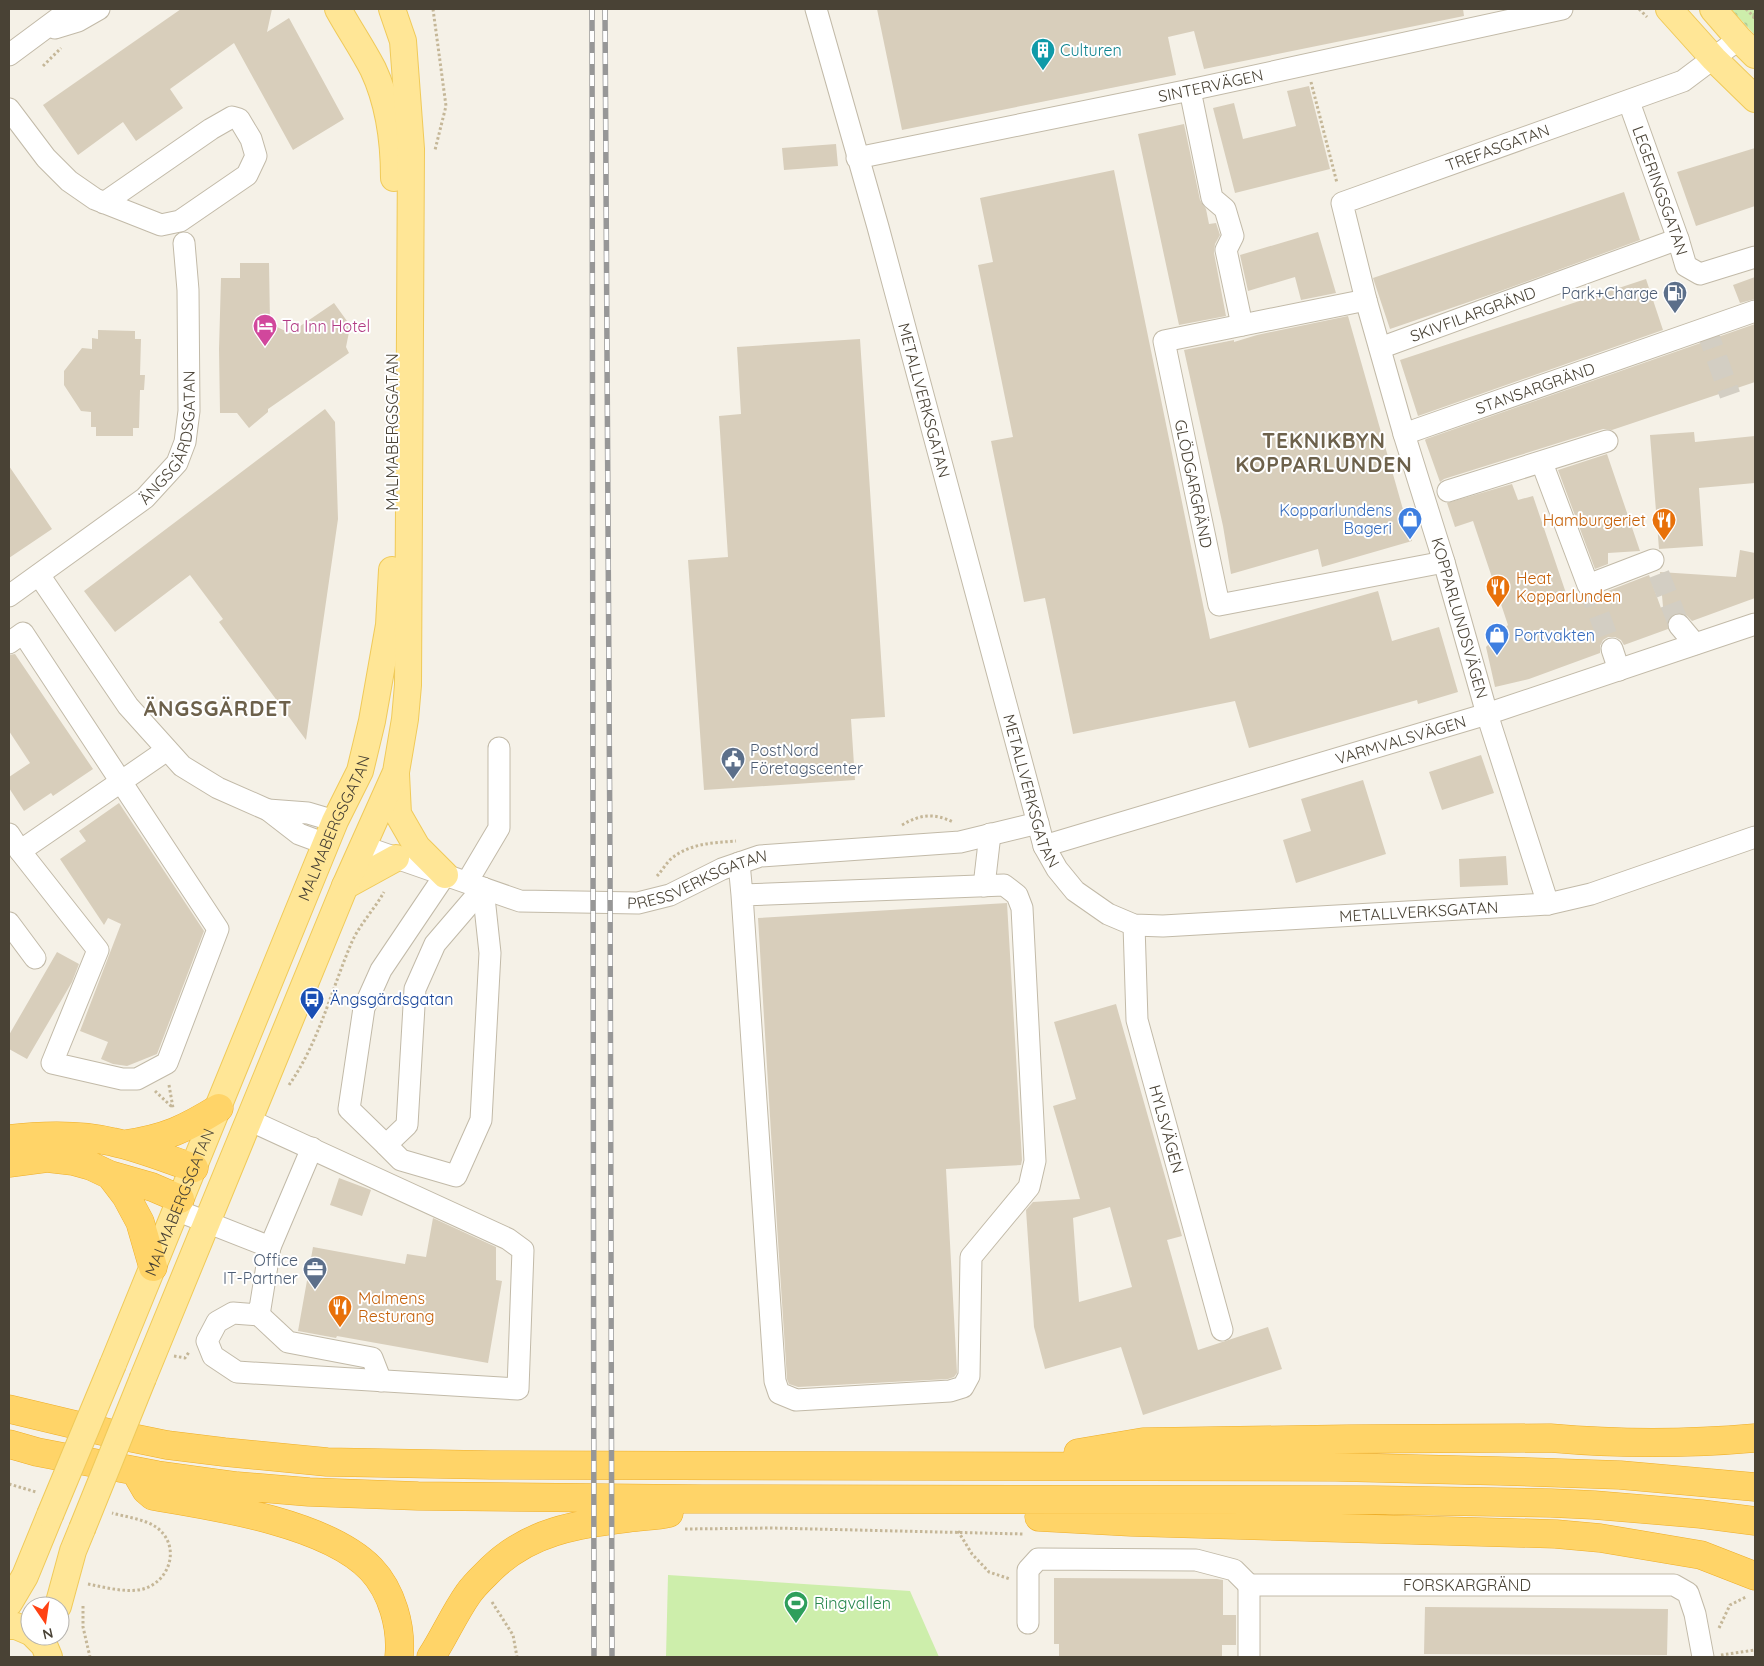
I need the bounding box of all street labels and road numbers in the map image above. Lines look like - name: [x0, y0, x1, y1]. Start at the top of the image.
- street label: SINTERVÄGEN: [1156, 64, 1265, 106]
- street label: TREFASGATAN: [1443, 120, 1552, 175]
- street label: LEGERINGSGATAN: [1628, 123, 1692, 258]
- street label: SKIVFILARGRÄND: [1407, 282, 1539, 346]
- street label: METALLVERKSGATAN: [894, 321, 955, 480]
- street label: MALMABERGSGATAN: [382, 353, 402, 511]
- street label: STANSARGRÄND: [1473, 358, 1598, 418]
- street label: ÄNGSGÄRDSGATAN: [134, 370, 199, 508]
- street label: GLÖDGARGRÄND: [1171, 418, 1217, 550]
- street label: KOPPARLUNDSVÄGEN: [1427, 535, 1493, 701]
- street label: VARMVALSVÄGEN: [1333, 711, 1468, 769]
- street label: METALLVERKSGATAN: [999, 712, 1064, 871]
- street label: MALMABERGSGATAN: [293, 753, 374, 904]
- street label: PRESSVERKSGATAN: [627, 846, 768, 913]
- street label: METALLVERKSGATAN: [1339, 897, 1499, 926]
- street label: HYLSVÄGEN: [1145, 1082, 1189, 1175]
- street label: MALMABERGSGATAN: [140, 1125, 218, 1279]
- street label: FORSKARGRÄND: [1403, 1575, 1531, 1595]

